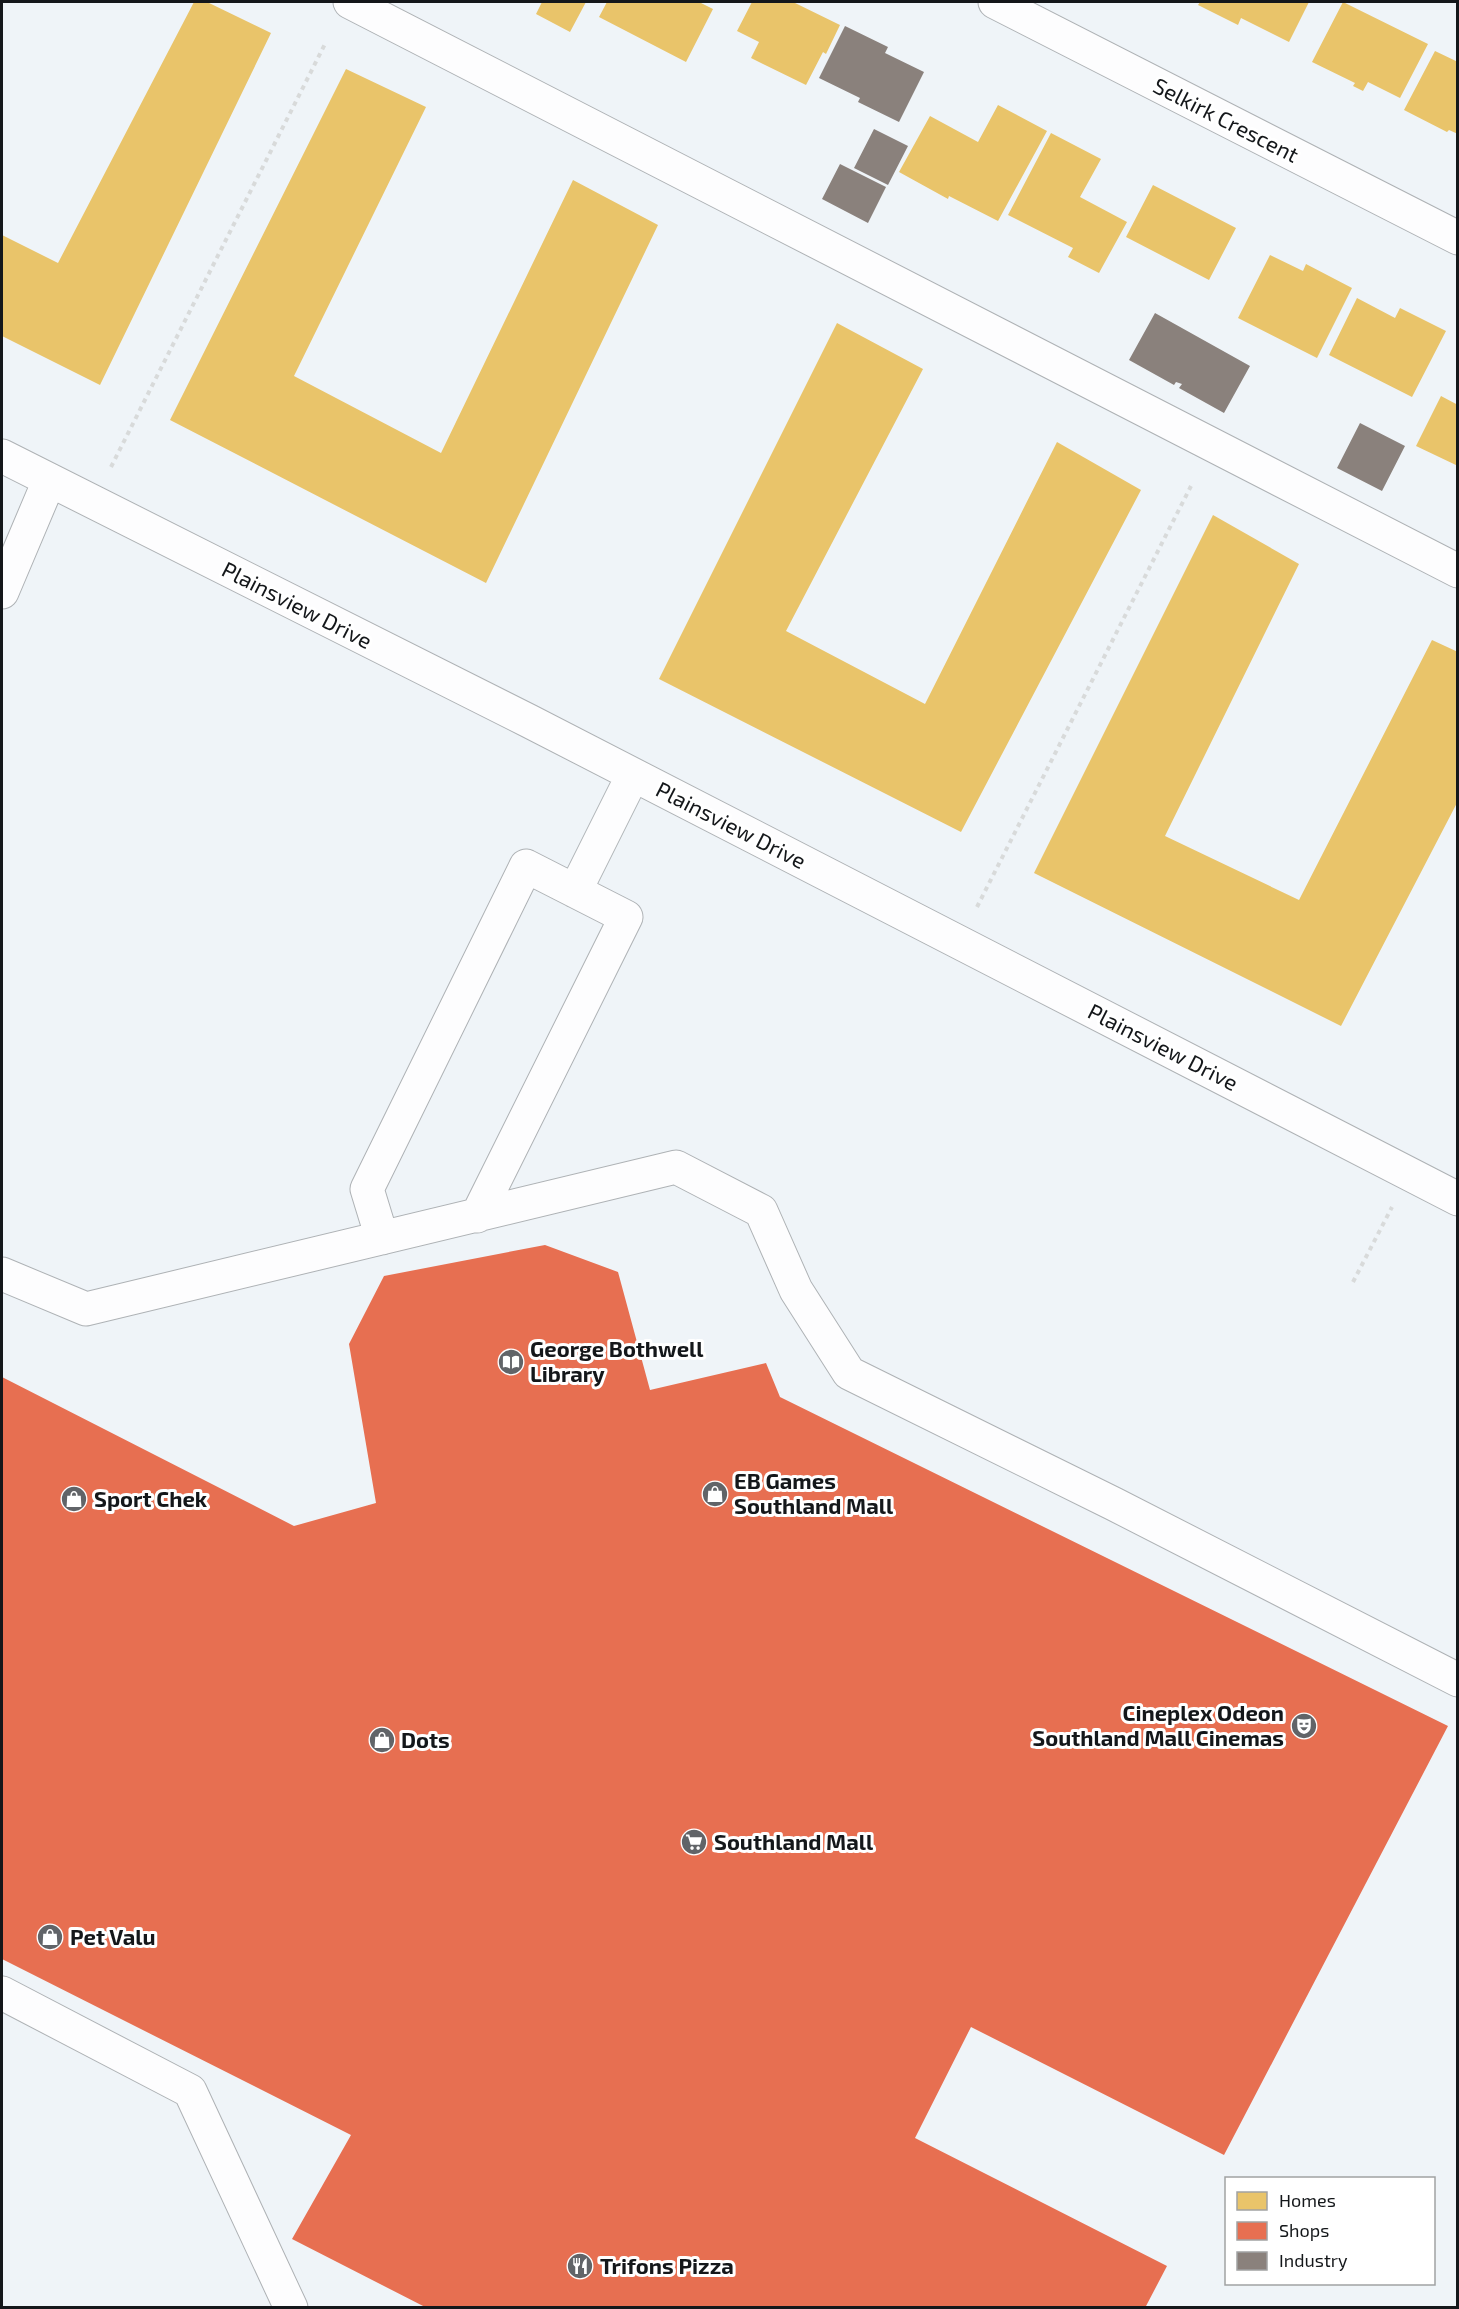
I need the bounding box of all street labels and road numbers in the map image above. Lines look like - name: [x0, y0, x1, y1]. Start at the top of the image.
- street label: Selkirk Crescent: [1149, 71, 1303, 167]
- street label: Plainsview Drive: [218, 555, 377, 653]
- street label: Plainsview Drive: [652, 775, 811, 873]
- street label: Plainsview Drive: [1084, 997, 1243, 1095]

